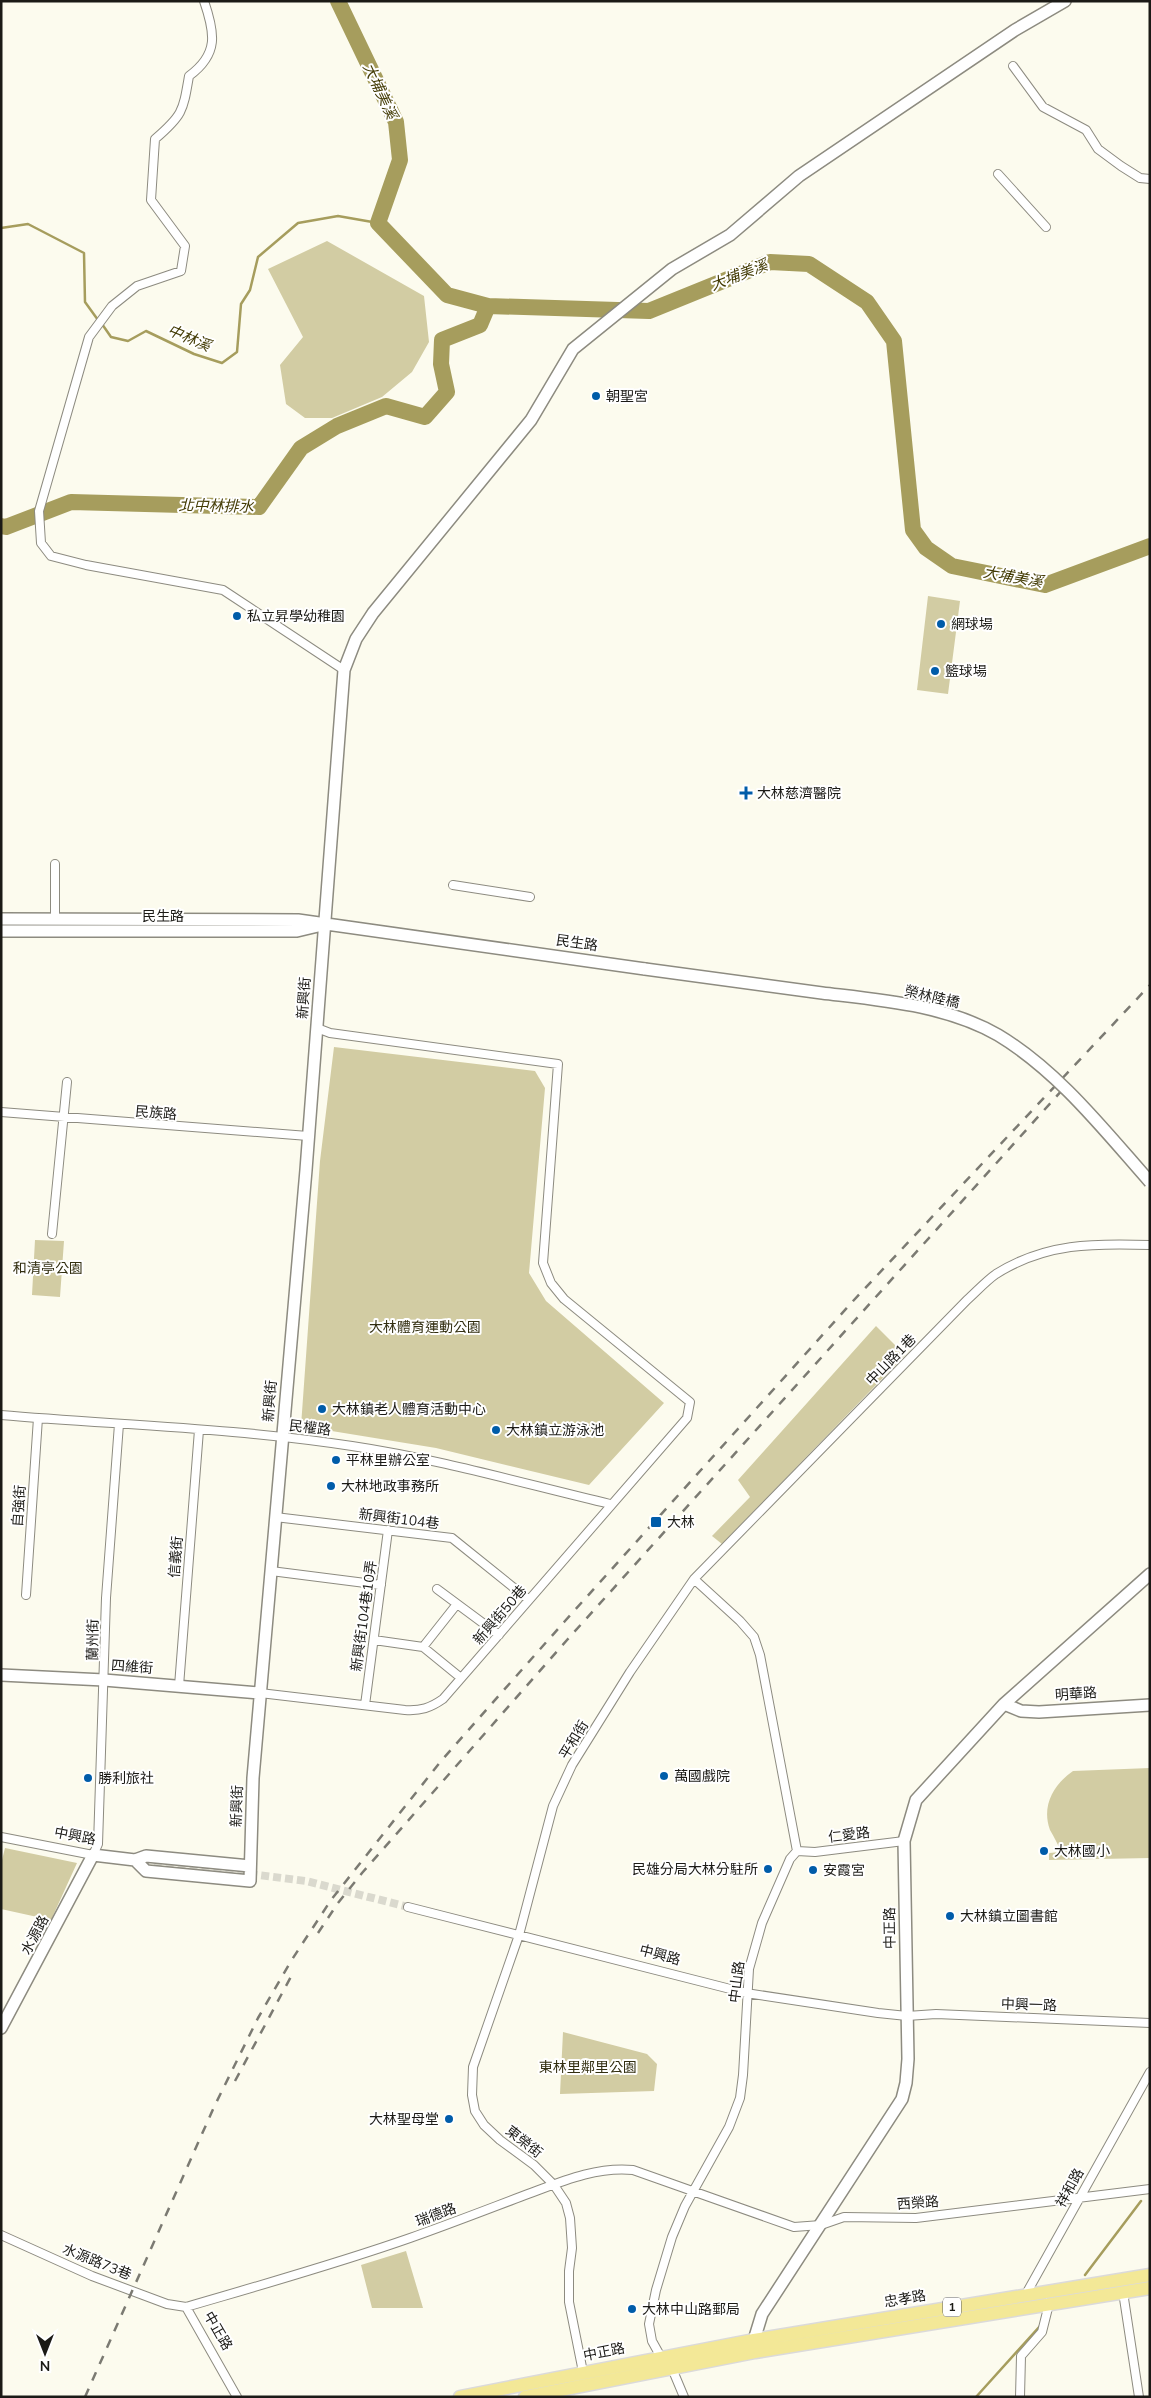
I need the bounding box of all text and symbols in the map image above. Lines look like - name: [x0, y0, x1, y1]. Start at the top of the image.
- water label: 大埔美溪: [358, 60, 403, 124]
- water label: 大埔美溪: [707, 254, 772, 295]
- water label: 中林溪: [164, 320, 215, 357]
- place label: 朝聖宮: [606, 387, 648, 406]
- marker: 朝聖宮: [590, 390, 602, 402]
- water label: 北中林排水: [178, 495, 255, 517]
- water label: 大埔美溪: [982, 562, 1046, 592]
- place label: 私立昇學幼稚園: [247, 607, 345, 626]
- marker: 私立昇學幼稚園: [231, 610, 243, 622]
- place label: 網球場: [951, 615, 993, 634]
- marker: 網球場: [935, 618, 947, 630]
- place label: 籃球場: [945, 662, 987, 681]
- marker: 籃球場: [929, 665, 941, 677]
- place label: 大林慈濟醫院: [757, 784, 841, 803]
- marker: 大林慈濟醫院: [739, 786, 753, 800]
- street label: 民生路: [142, 907, 184, 926]
- street label: 民生路: [555, 931, 599, 955]
- street label: 新興街: [293, 976, 315, 1020]
- street label: 榮林陸橋: [903, 981, 961, 1013]
- street label: 民族路: [134, 1102, 178, 1124]
- park label: 和清亭公園: [13, 1259, 83, 1278]
- park label: 大林體育運動公園: [369, 1318, 481, 1337]
- street label: 中山路1巷: [862, 1330, 920, 1390]
- street label: 新興街: [259, 1379, 281, 1423]
- place label: 大林鎮老人體育活動中心: [332, 1400, 486, 1419]
- marker: 大林鎮老人體育活動中心: [316, 1403, 328, 1415]
- street label: 民權路: [288, 1416, 332, 1440]
- place label: 大林鎮立游泳池: [506, 1421, 604, 1440]
- marker: 大林鎮立游泳池: [490, 1424, 502, 1436]
- place label: 平林里辦公室: [346, 1451, 430, 1470]
- marker: 平林里辦公室: [330, 1454, 342, 1466]
- place label: 大林地政事務所: [341, 1477, 439, 1496]
- marker: 大林地政事務所: [325, 1480, 337, 1492]
- street label: 自強街: [8, 1484, 30, 1528]
- street label: 新興街104巷: [358, 1505, 440, 1533]
- place label: 大林: [667, 1513, 695, 1532]
- marker: 大林: [649, 1515, 663, 1529]
- street label: 信義街: [165, 1535, 187, 1579]
- street label: 新興街104巷10弄: [347, 1559, 381, 1673]
- street label: 新興街50巷: [469, 1581, 531, 1649]
- street label: 蘭州街: [83, 1619, 103, 1661]
- street label: 四維街: [110, 1656, 154, 1678]
- street label: 明華路: [1054, 1683, 1098, 1705]
- street label: 平和街: [555, 1717, 593, 1763]
- place label: 萬國戲院: [674, 1767, 730, 1786]
- place label: 勝利旅社: [98, 1769, 154, 1788]
- marker: 萬國戲院: [658, 1770, 670, 1782]
- marker: 勝利旅社: [82, 1772, 94, 1784]
- street label: 新興街: [227, 1785, 247, 1827]
- street label: 中興路: [53, 1823, 97, 1849]
- street label: 仁愛路: [827, 1823, 871, 1847]
- place label: 大林國小: [1054, 1842, 1110, 1861]
- marker: 大林國小: [1038, 1845, 1050, 1857]
- place label: 民雄分局大林分駐所: [632, 1860, 758, 1879]
- place label: 安霞宮: [823, 1861, 865, 1880]
- marker: 民雄分局大林分駐所: [762, 1863, 774, 1875]
- marker: 安霞宮: [807, 1864, 819, 1876]
- street label: 中正路: [880, 1907, 900, 1949]
- place label: 大林鎮立圖書館: [960, 1907, 1058, 1926]
- marker: 大林鎮立圖書館: [944, 1910, 956, 1922]
- street label: 水源路: [17, 1912, 53, 1958]
- street label: 中興路: [637, 1940, 683, 1970]
- street label: 中山路: [725, 1960, 749, 2004]
- street label: 中興一路: [1001, 1995, 1057, 2015]
- park label: 東林里鄰里公園: [539, 2058, 637, 2077]
- place label: 大林聖母堂: [369, 2110, 439, 2129]
- marker: 大林聖母堂: [443, 2113, 455, 2125]
- street label: 東榮街: [502, 2122, 546, 2162]
- street label: 祥和路: [1052, 2165, 1088, 2211]
- street label: 西榮路: [896, 2192, 940, 2214]
- street label: 瑞德路: [413, 2199, 459, 2231]
- street label: 水源路73巷: [60, 2240, 134, 2284]
- street label: 忠孝路: [883, 2286, 927, 2312]
- road number: 1: [943, 2298, 961, 2316]
- place label: 大林中山路郵局: [642, 2300, 740, 2319]
- marker: 大林中山路郵局: [626, 2303, 638, 2315]
- street label: 中正路: [199, 2308, 237, 2354]
- north arrow: [20, 2328, 70, 2378]
- street label: 中正路: [582, 2339, 626, 2365]
- text: N: [40, 2356, 50, 2375]

